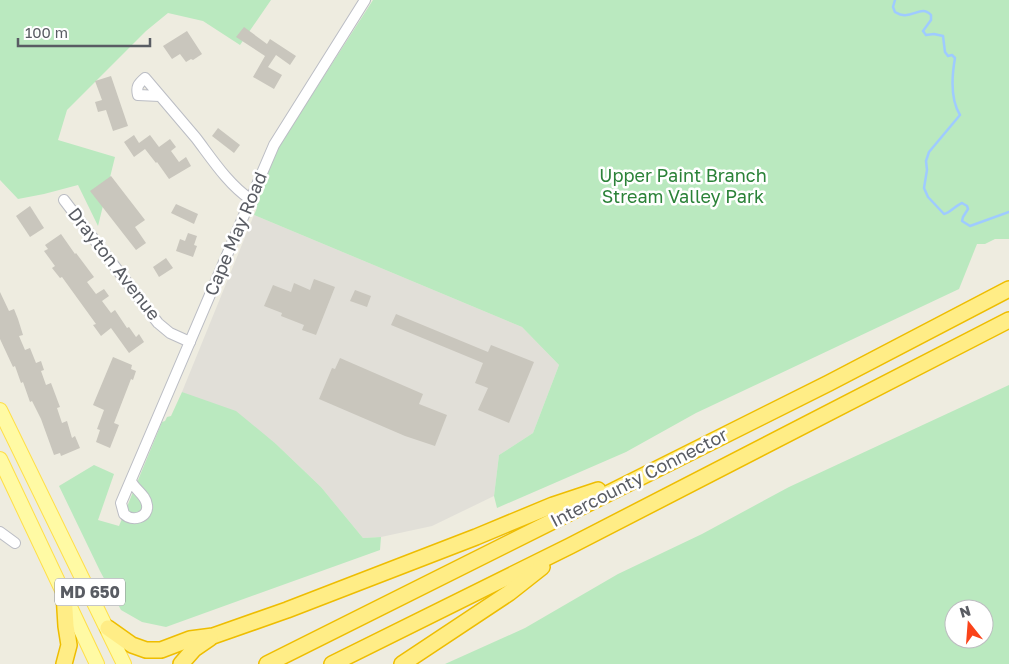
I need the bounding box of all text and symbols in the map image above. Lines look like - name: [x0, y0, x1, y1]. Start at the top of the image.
- scale bar: [18, 15, 150, 47]
- text: 100 m: [25, 23, 68, 41]
- park label: Upper Paint Branch Stream Valley Park: [599, 164, 767, 207]
- street label: Cape May Road: [199, 168, 271, 299]
- street label: Drayton Avenue: [64, 203, 166, 324]
- street label: Intercounty Connector: [546, 423, 731, 531]
- road number: MD 650: [55, 578, 125, 606]
- north arrow: [944, 599, 994, 649]
- text: N: [957, 601, 973, 621]

